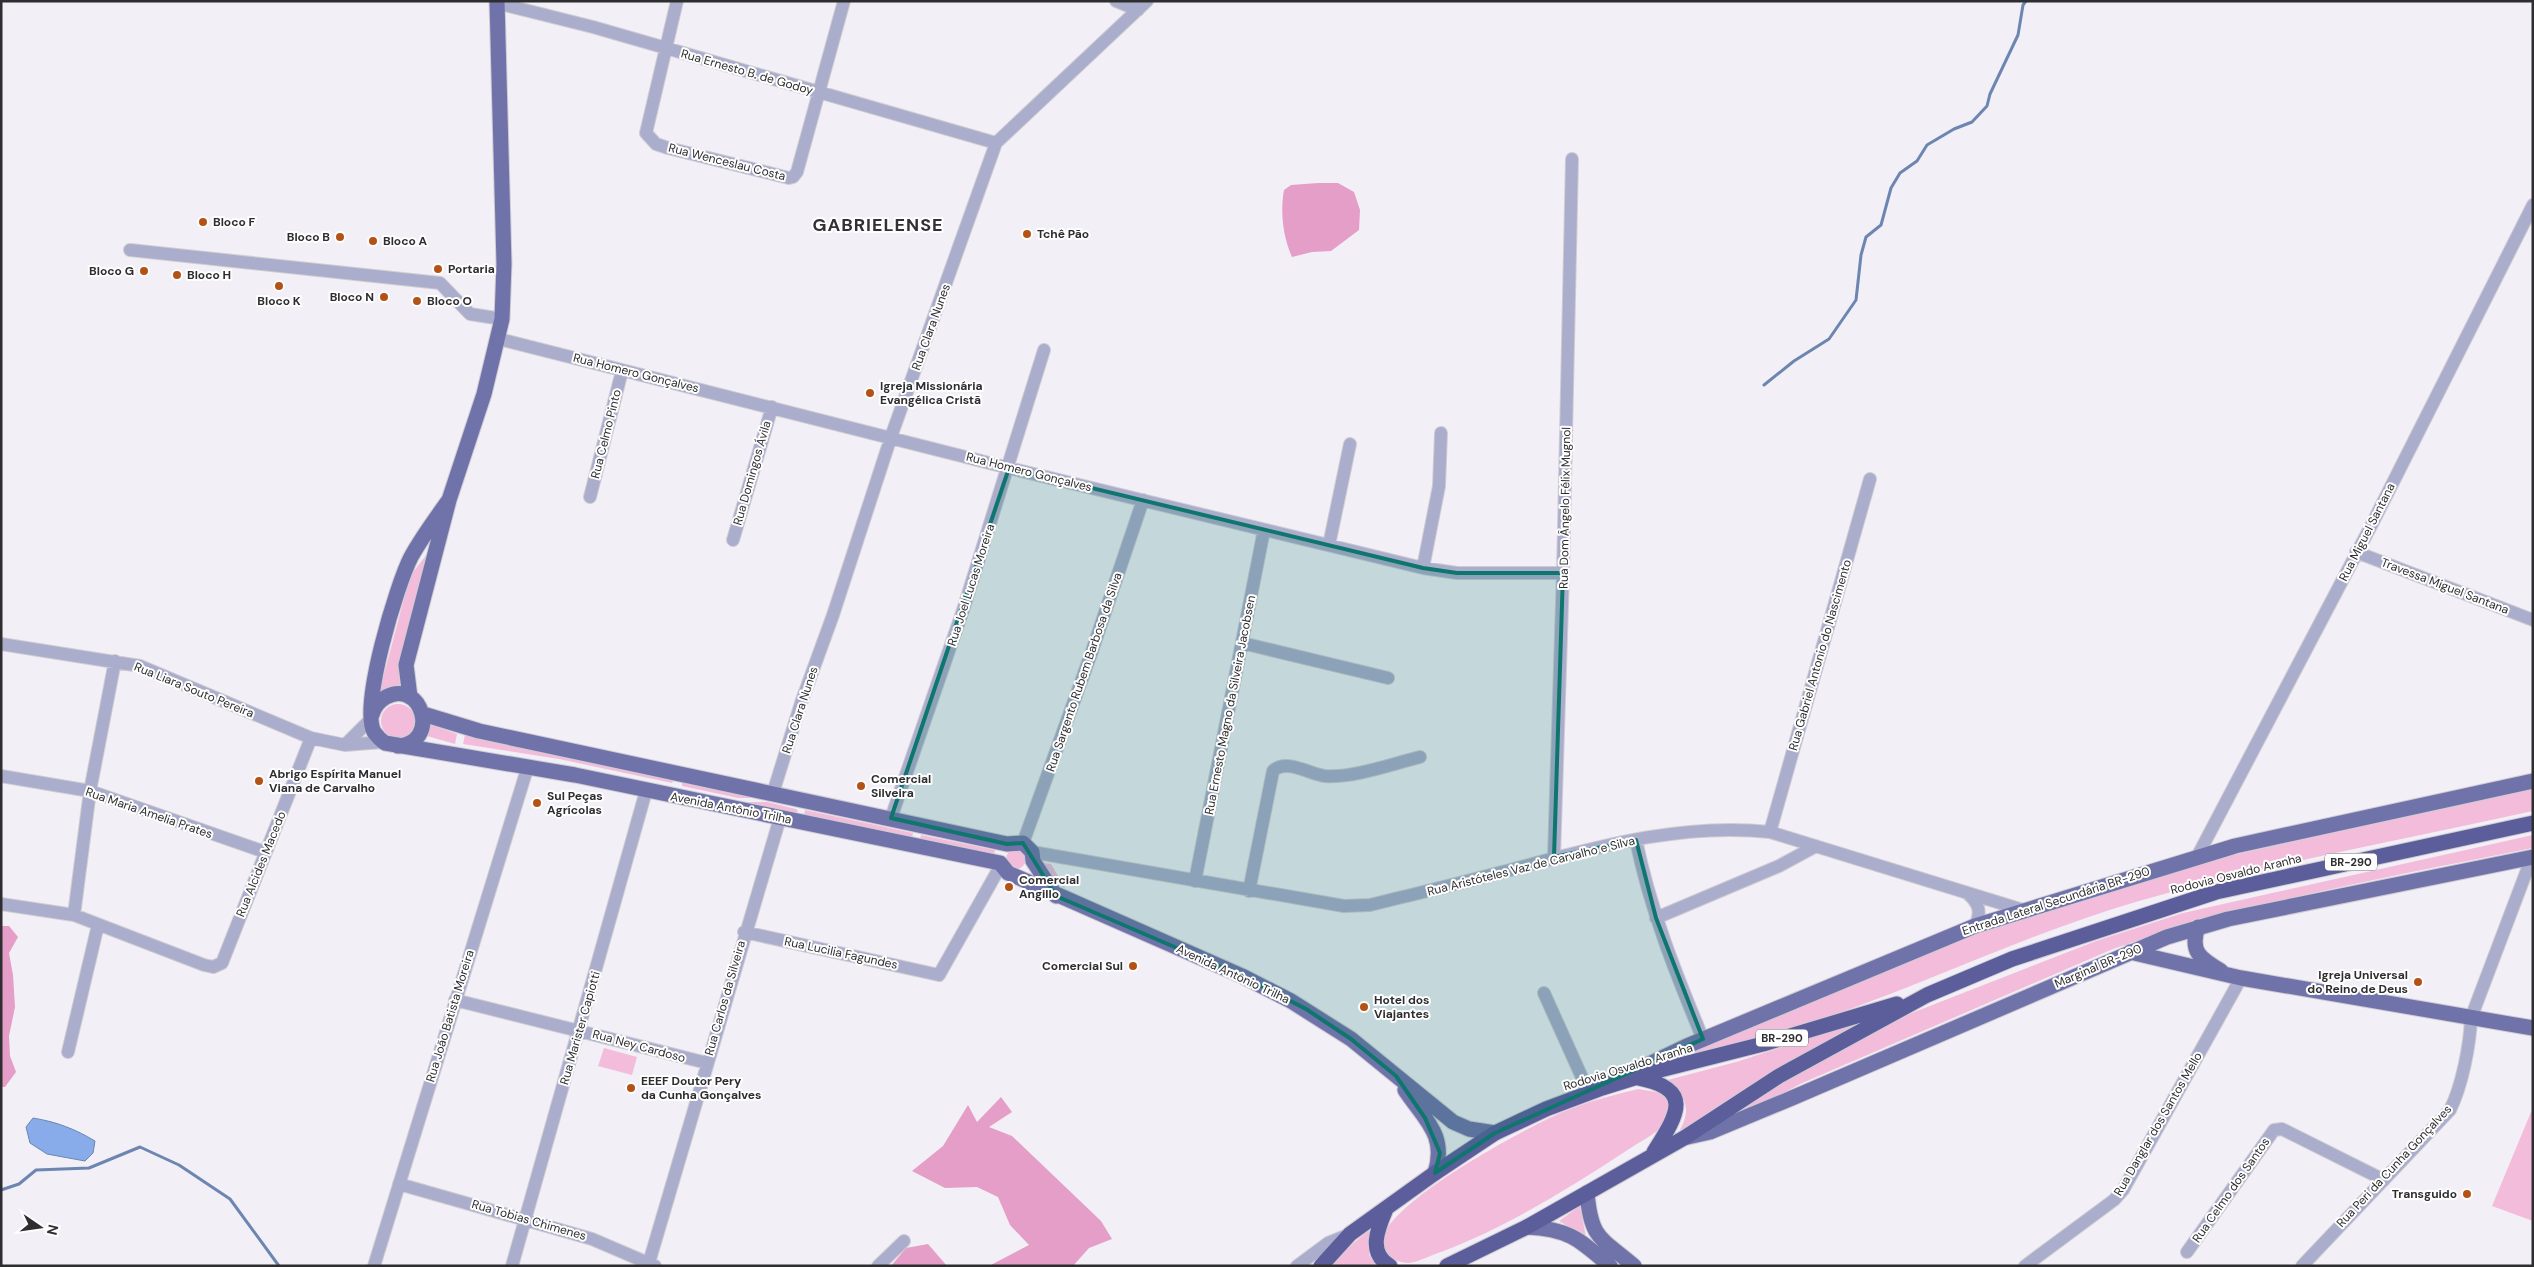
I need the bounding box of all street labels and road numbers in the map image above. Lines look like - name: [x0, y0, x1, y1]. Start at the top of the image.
- street label: Rua Ernesto B. de Godoy: [679, 45, 815, 99]
- street label: Rua Wenceslau Costa: [667, 140, 787, 184]
- street label: Rua Clara Nunes: [908, 282, 954, 372]
- street label: Rua Homero Gonçalves: [571, 350, 701, 396]
- street label: Rua Celmo Pinto: [587, 388, 625, 480]
- street label: Rua Domingos Ávila: [729, 419, 775, 527]
- street label: Rua Dom Ângelo Félix Mugnol: [1556, 427, 1574, 589]
- street label: Rua Homero Gonçalves: [964, 449, 1094, 495]
- street label: Rua Miguel Santana: [2335, 480, 2399, 584]
- street label: Rua Joel Lucas Moreira: [944, 522, 998, 648]
- street label: Travessa Miguel Santana: [2379, 554, 2511, 618]
- street label: Rua Gabriel Antonio do Nascimento: [1785, 558, 1855, 752]
- street label: Rua Sargento Rubem Barbosa da Silva: [1042, 570, 1126, 774]
- street label: Rua Ernesto Magno da Silveira Jacobsen: [1201, 594, 1259, 816]
- street label: Rua Liara Souto Pereira: [132, 659, 256, 721]
- street label: Rua Clara Nunes: [778, 664, 822, 756]
- street label: Rua Maria Amelia Prates: [83, 784, 215, 842]
- street label: Avenida Antônio Trilha: [669, 788, 793, 828]
- street label: Rua Alcides Macedo: [232, 809, 290, 919]
- street label: Rua Aristóteles Vaz de Carvalho e Silva: [1426, 832, 1636, 900]
- street label: Rodovia Osvaldo Aranha: [2169, 850, 2303, 898]
- road number: BR-290: [2325, 854, 2377, 870]
- street label: Entrada Lateral Secundária BR-290: [1960, 863, 2152, 939]
- street label: Rua Lucilia Fagundes: [783, 933, 899, 973]
- street label: Rua Carlos da Silveira: [701, 939, 749, 1057]
- street label: Marginal BR-290: [2052, 940, 2144, 992]
- street label: Avenida Antônio Trilha: [1174, 941, 1292, 1007]
- street label: Rua João Batista Moreira: [422, 948, 478, 1084]
- street label: Rua Marister Capiotti: [556, 969, 604, 1086]
- street label: Rua Ney Cardoso: [591, 1026, 687, 1066]
- road number: BR-290: [1756, 1030, 1808, 1046]
- street label: Rodovia Osvaldo Aranha: [1561, 1040, 1695, 1094]
- street label: Rua Danglar dos Santos Mello: [2110, 1049, 2206, 1199]
- street label: Rua Peri da Cunha Gonçalves: [2333, 1101, 2455, 1231]
- street label: Rua Celmo dos Santos: [2189, 1134, 2273, 1246]
- street label: Rua Tobias Chimenes: [470, 1196, 588, 1244]

